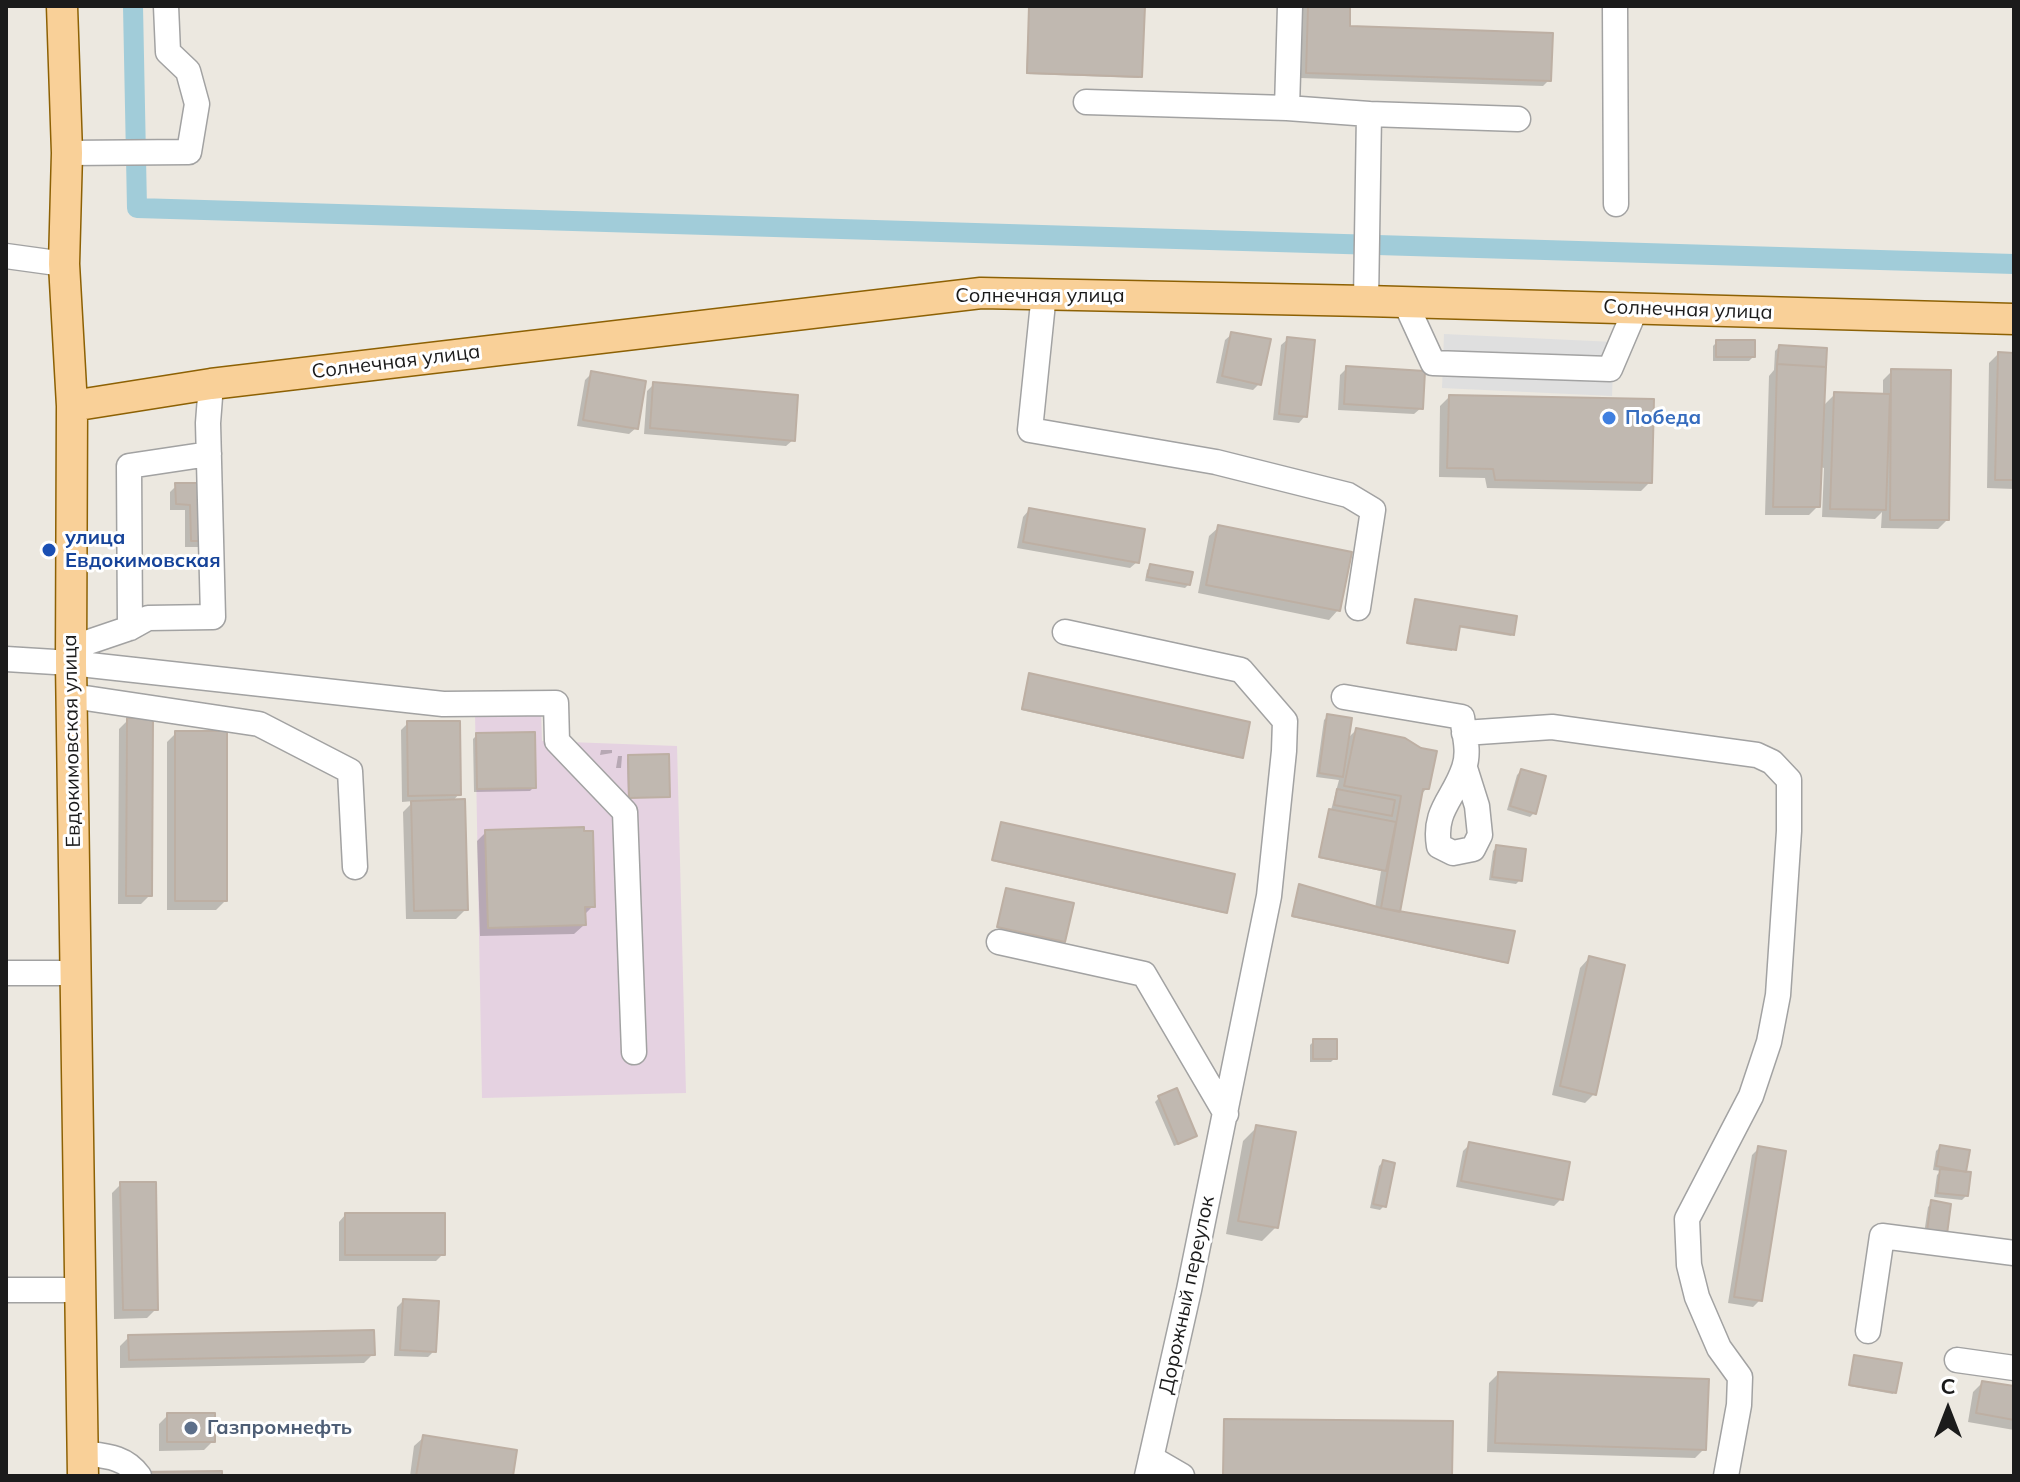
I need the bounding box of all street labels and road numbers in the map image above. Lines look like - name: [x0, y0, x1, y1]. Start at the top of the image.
- street label: Солнечная улица: [955, 284, 1125, 308]
- street label: Солнечная улица: [1603, 295, 1773, 325]
- street label: Солнечная улица: [310, 340, 482, 384]
- street label: Евдокимовская улица: [58, 634, 86, 848]
- street label: Дорожный переулок: [1154, 1194, 1220, 1396]

